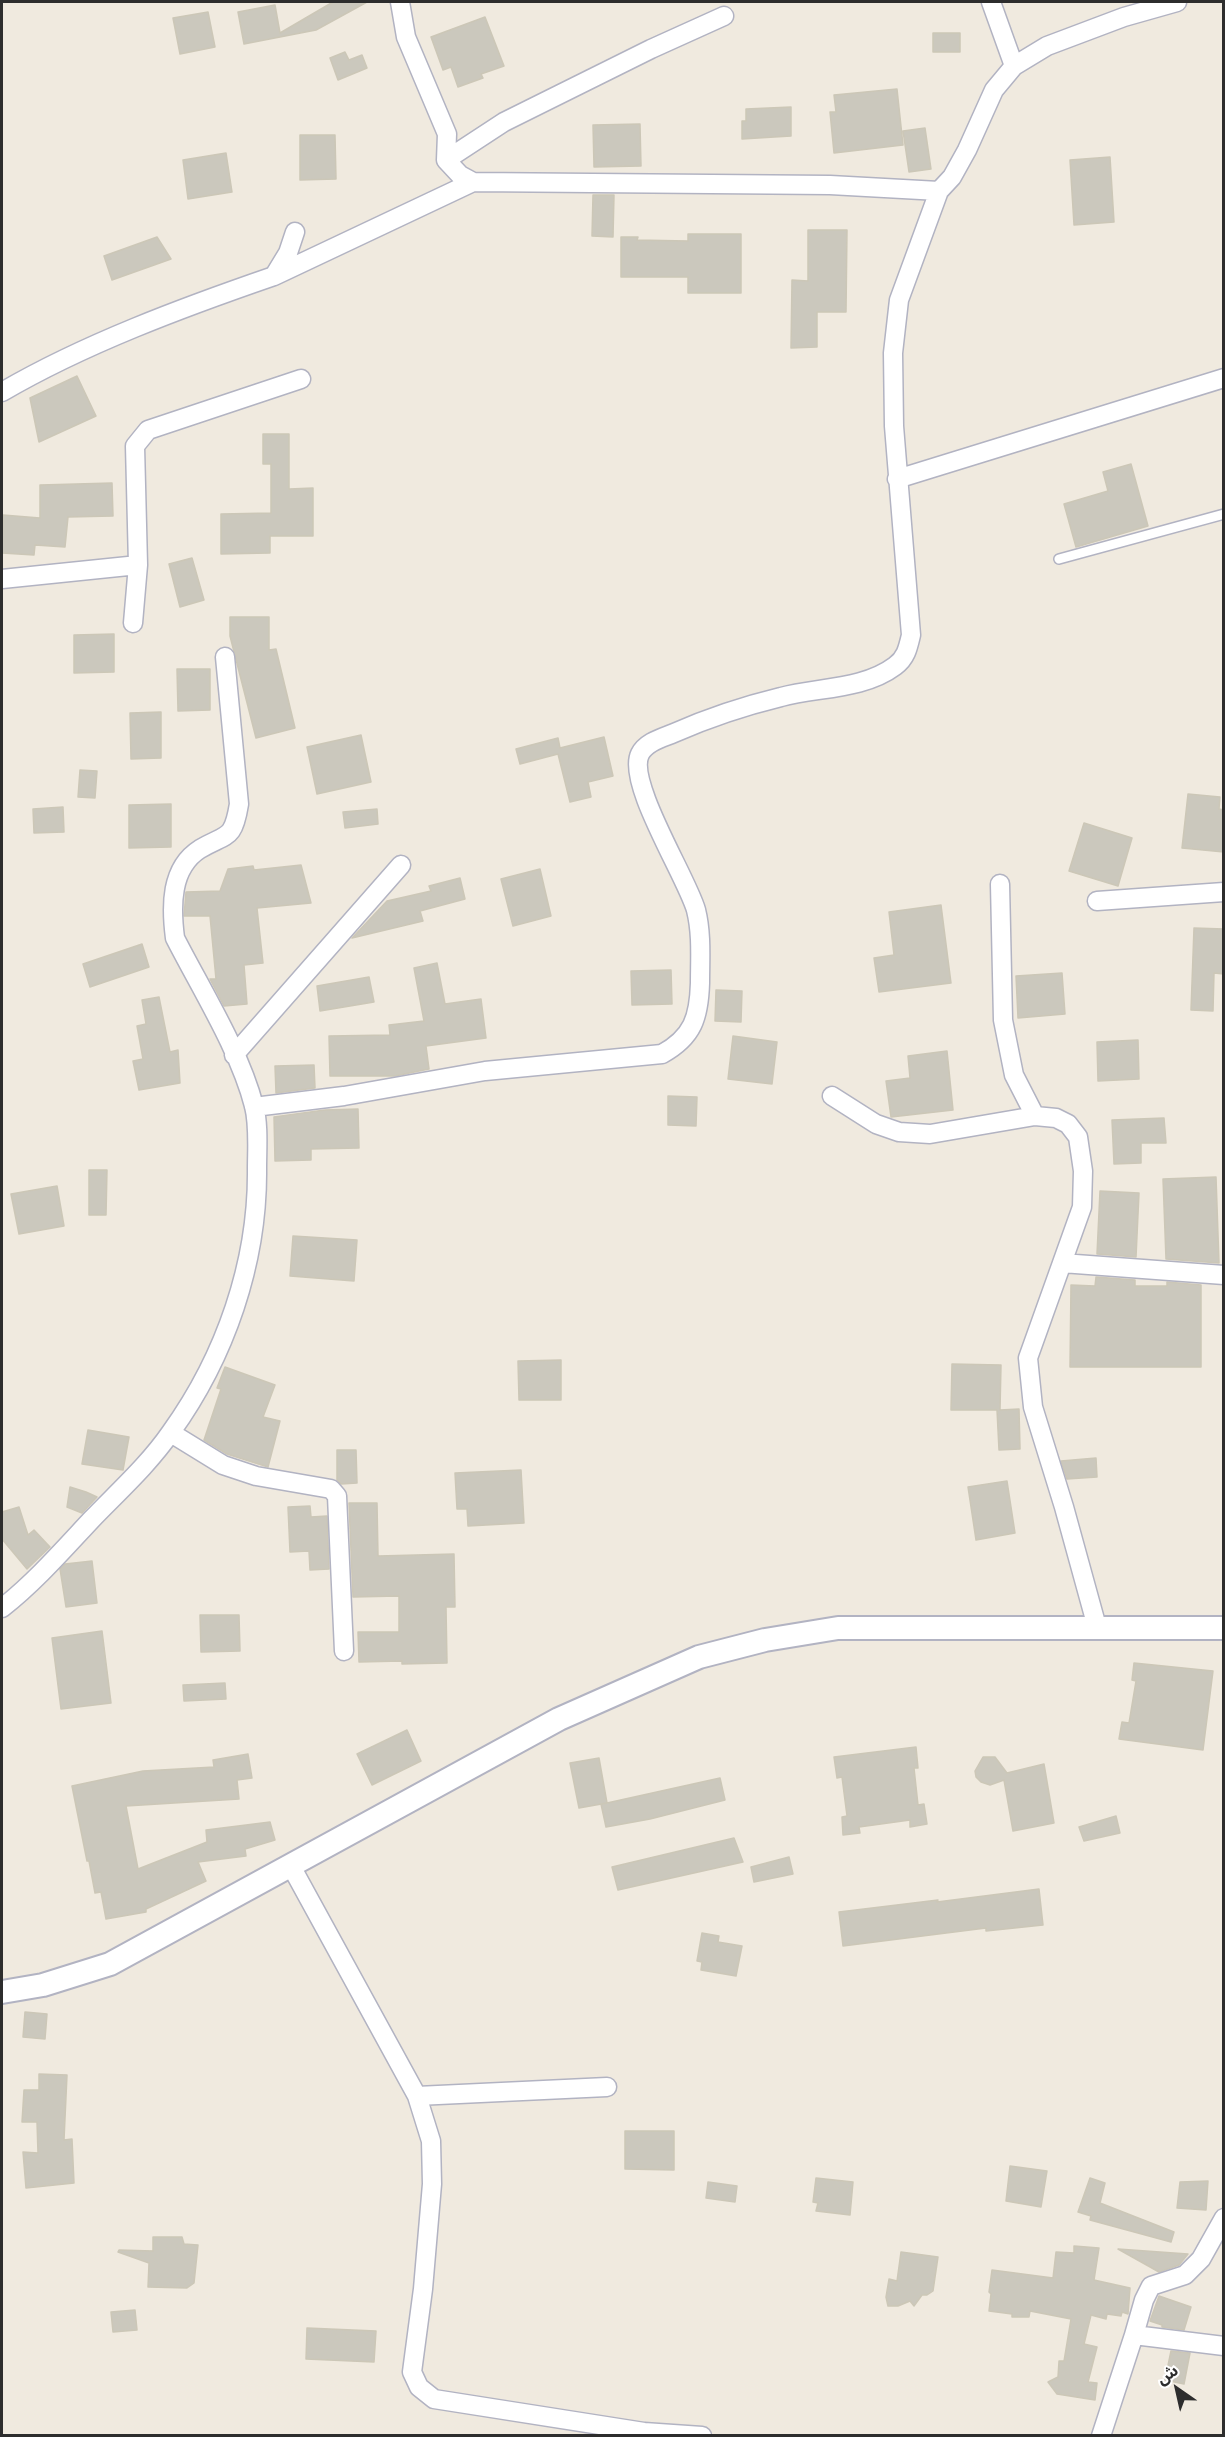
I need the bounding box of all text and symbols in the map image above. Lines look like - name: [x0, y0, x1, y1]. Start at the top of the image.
- north arrow: [1147, 2359, 1207, 2419]
- text: ش: [1152, 2360, 1182, 2389]

